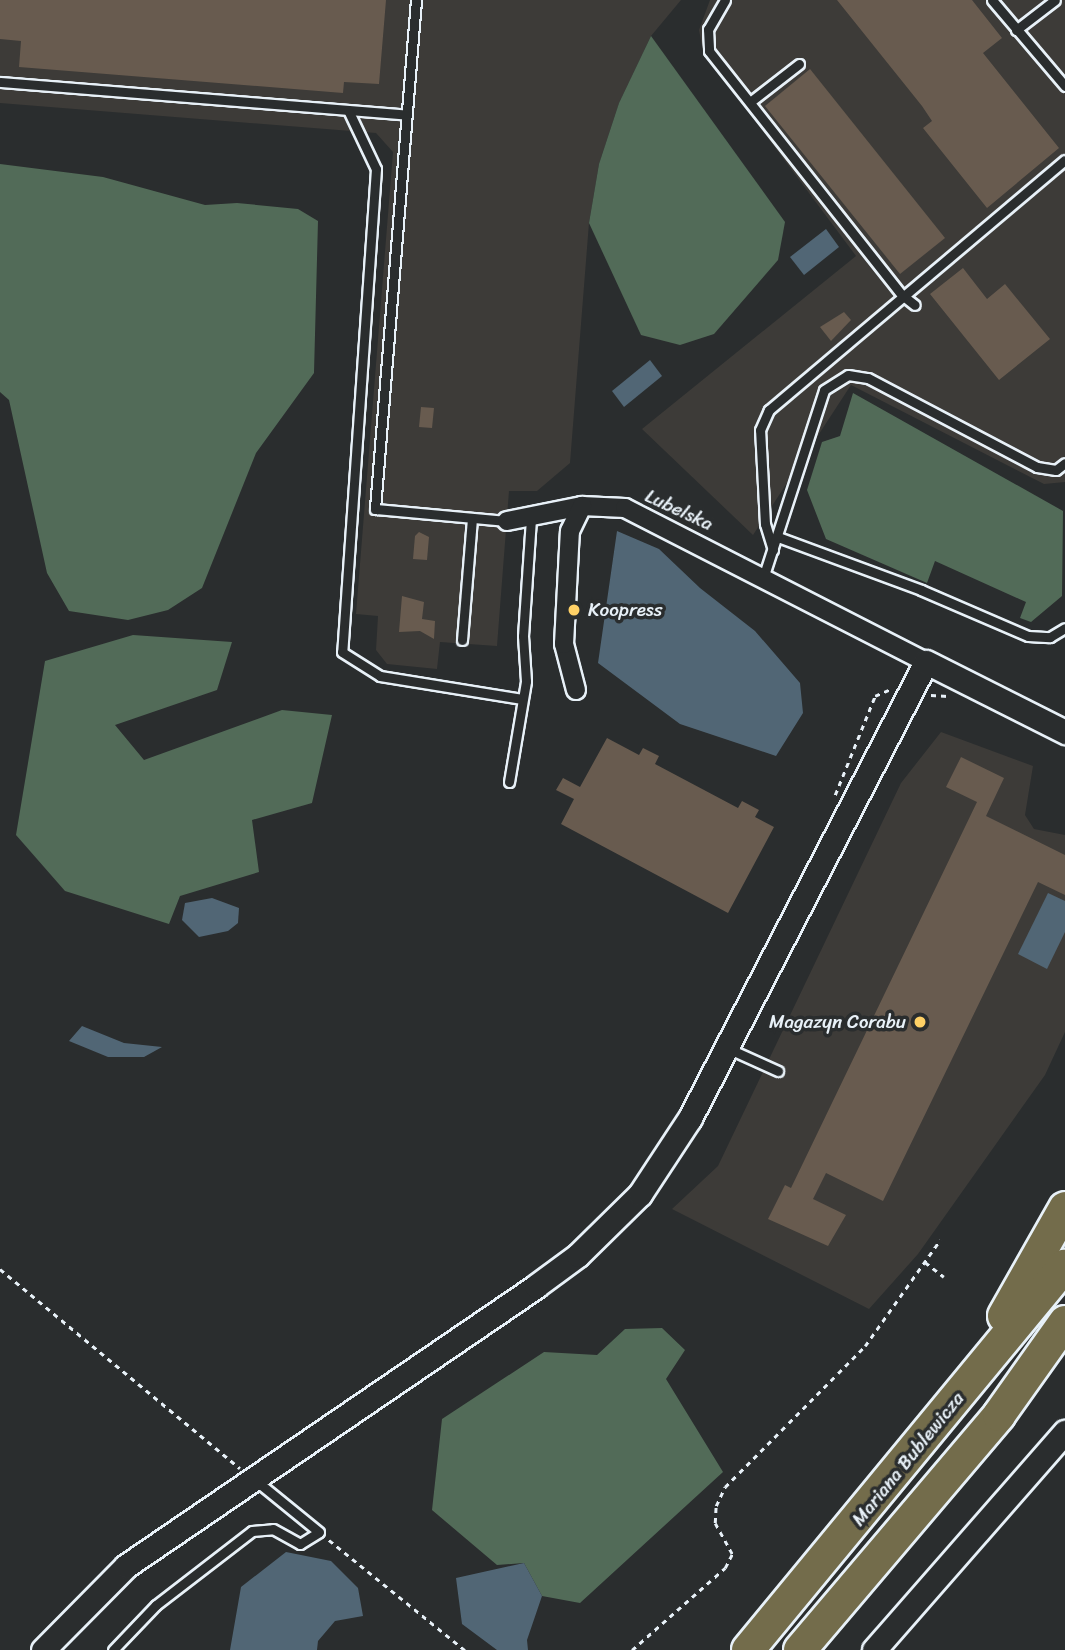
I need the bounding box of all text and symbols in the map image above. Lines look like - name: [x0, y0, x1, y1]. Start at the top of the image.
- street label: Lubelska: [642, 484, 716, 536]
- place label: Koopress: [588, 599, 662, 621]
- marker: Koopress: [566, 602, 582, 618]
- place label: Magazyn Corabu: [769, 1011, 906, 1033]
- marker: Magazyn Corabu: [912, 1014, 928, 1030]
- street label: Mariana Bublewicza: [847, 1387, 969, 1531]

